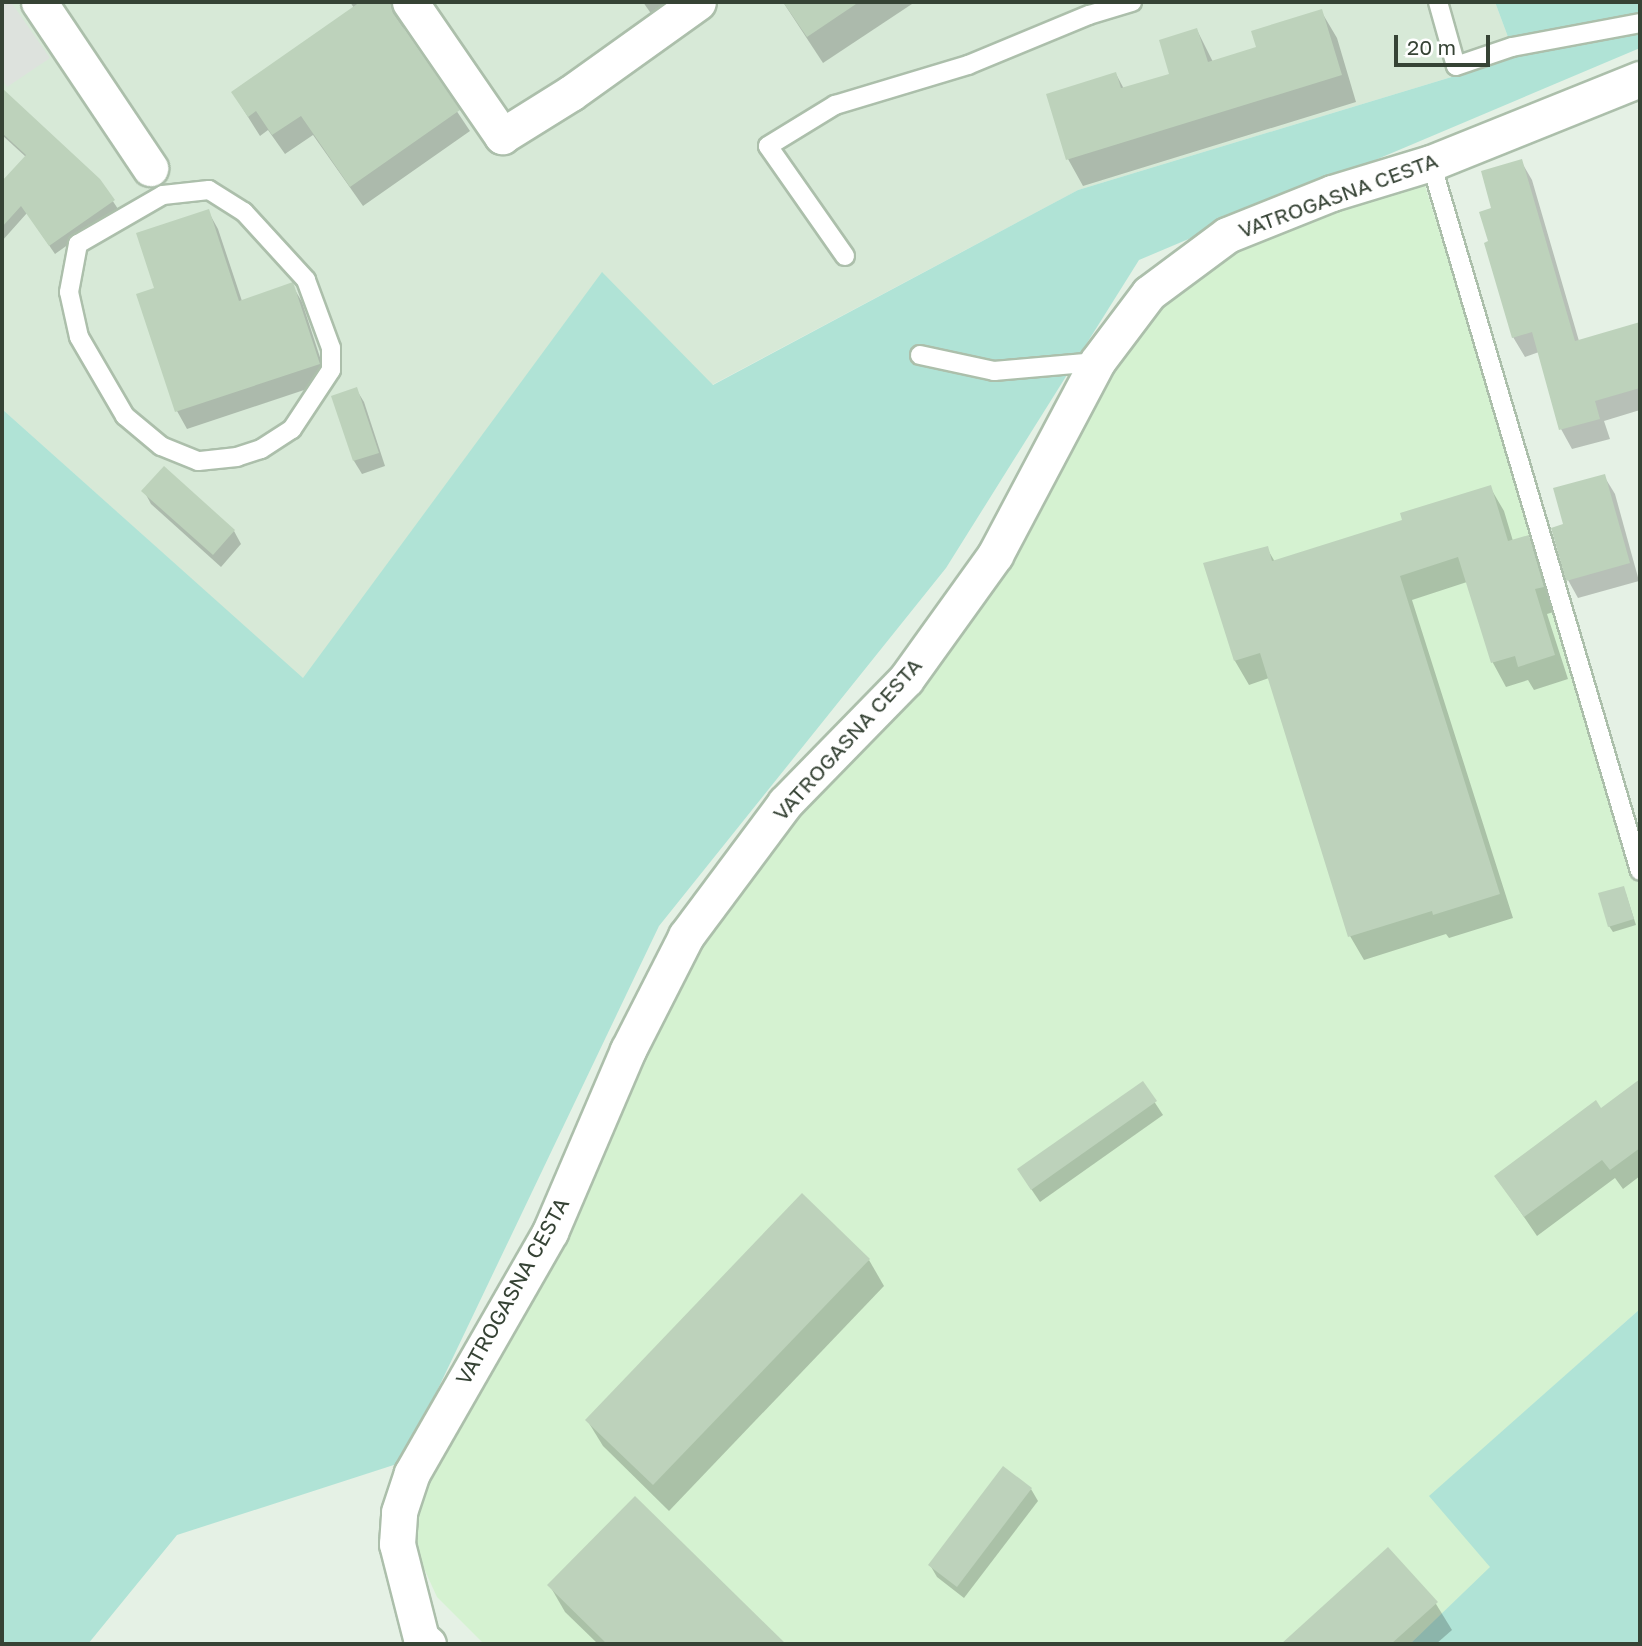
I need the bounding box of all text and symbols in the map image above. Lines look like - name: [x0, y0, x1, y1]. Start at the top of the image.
- scale bar: [1397, 21, 1493, 65]
- text: 20 m: [1407, 34, 1456, 60]
- street label: VATROGASNA CESTA: [1235, 147, 1441, 243]
- street label: VATROGASNA CESTA: [767, 652, 927, 826]
- street label: VATROGASNA CESTA: [450, 1193, 574, 1389]

